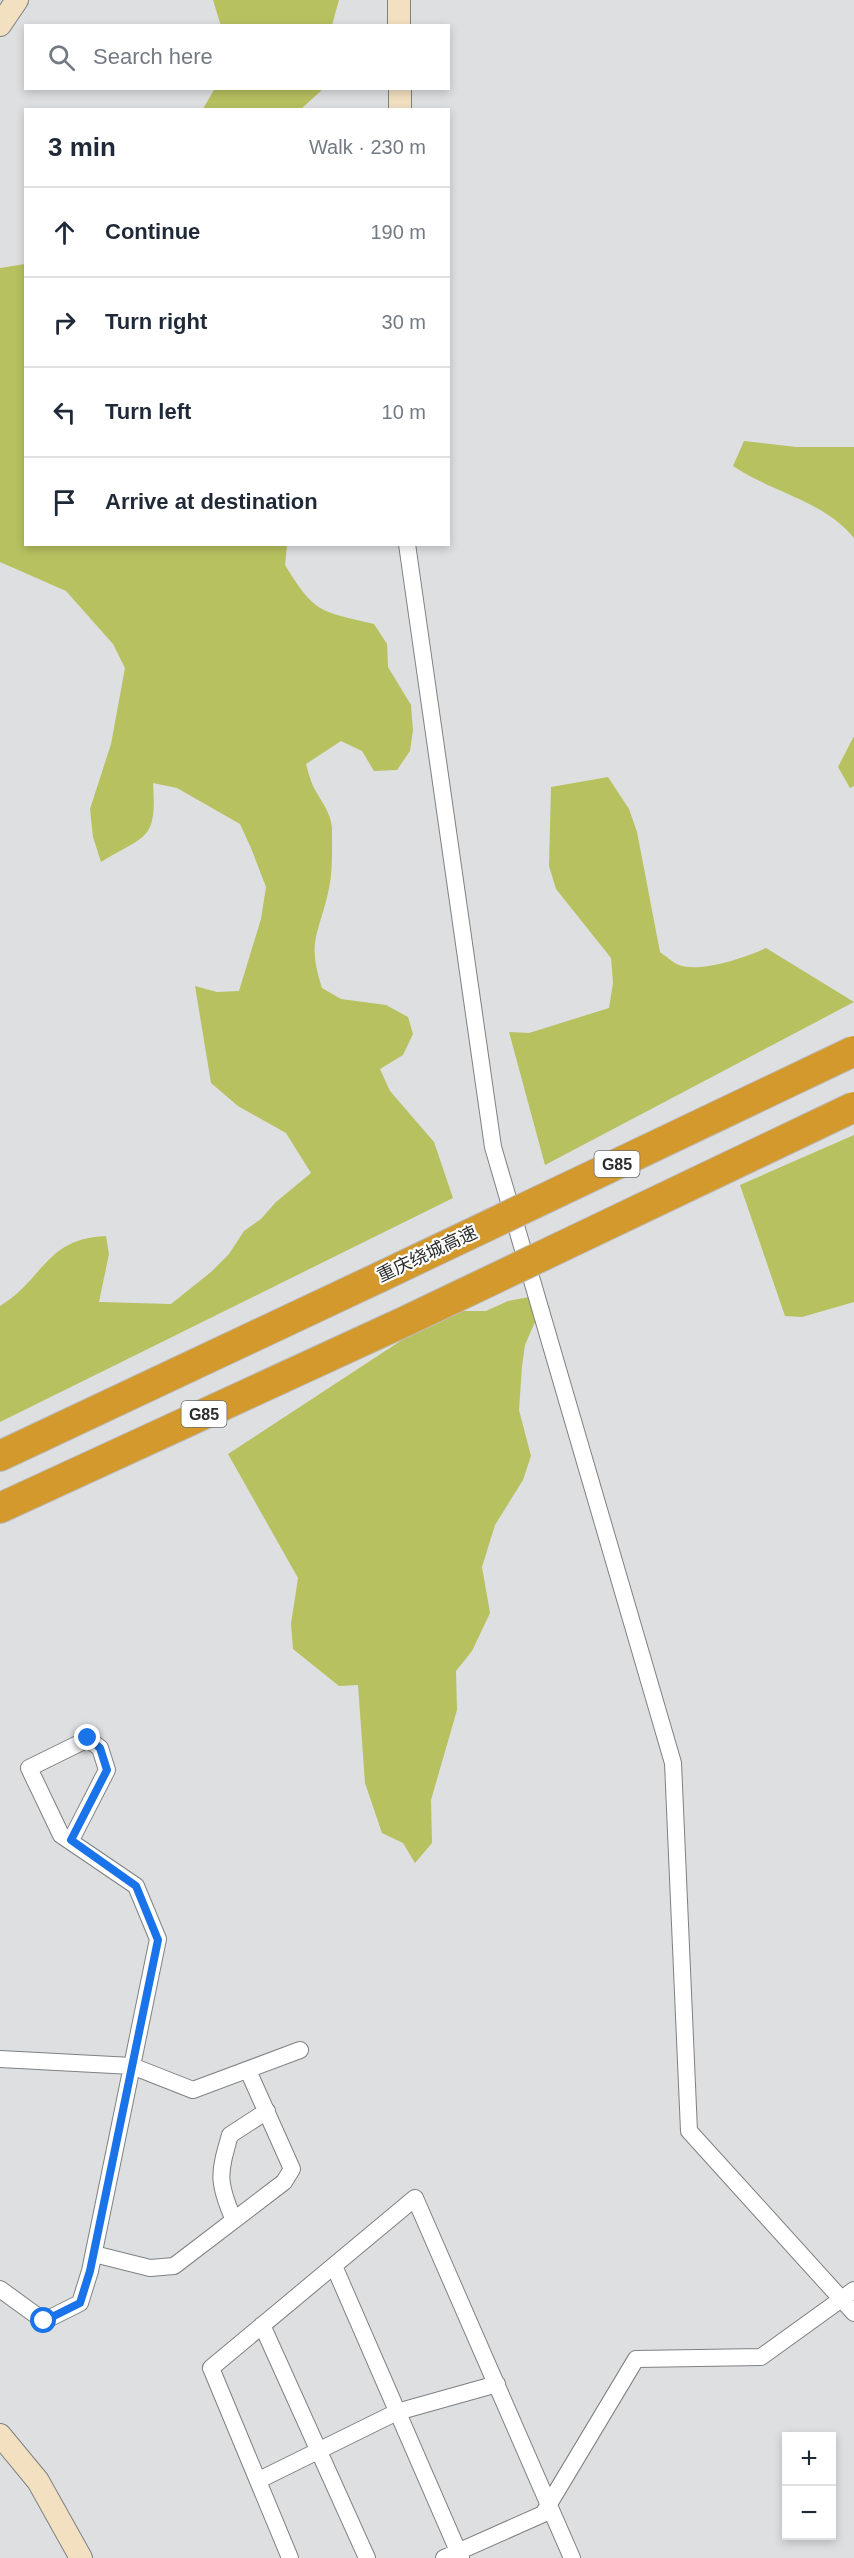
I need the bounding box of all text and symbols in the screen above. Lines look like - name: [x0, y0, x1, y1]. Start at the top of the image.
- search box: [24, 24, 450, 90]
- icon: search: [45, 41, 78, 74]
- text: Search here: [93, 44, 213, 69]
- text: 3 min: [48, 132, 116, 162]
- text: Walk · 230 m: [309, 136, 426, 158]
- icon: ahead: [48, 216, 81, 249]
- text: Continue: [105, 219, 200, 244]
- text: 190 m: [370, 221, 426, 243]
- icon: right: [48, 306, 81, 339]
- text: Turn right: [105, 309, 207, 334]
- text: 30 m: [382, 311, 426, 333]
- icon: left: [48, 396, 81, 429]
- text: Turn left: [105, 399, 191, 424]
- text: 10 m: [382, 401, 426, 423]
- icon: arrive: [48, 486, 81, 519]
- text: Arrive at destination: [105, 489, 318, 514]
- road number: G85: [594, 1151, 640, 1177]
- street label: 重庆绕城高速: [374, 1222, 480, 1286]
- road number: G85: [182, 1401, 226, 1427]
- route end: [74, 1724, 100, 1750]
- route start: [30, 2307, 56, 2333]
- map controls: [782, 2432, 836, 2540]
- button: +: [782, 2432, 836, 2486]
- button: −: [782, 2486, 836, 2540]

